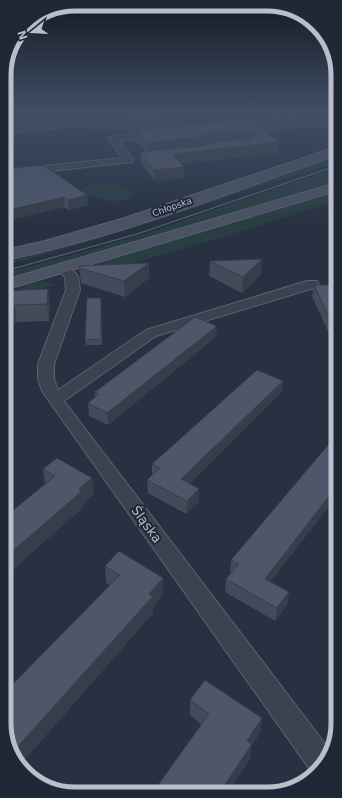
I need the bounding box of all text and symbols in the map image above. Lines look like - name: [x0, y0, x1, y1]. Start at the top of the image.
- north arrow: [12, 12, 52, 52]
- text: N: [15, 29, 31, 41]
- street label: Chłopska: [151, 196, 193, 218]
- street label: Śląska: [128, 503, 165, 546]

